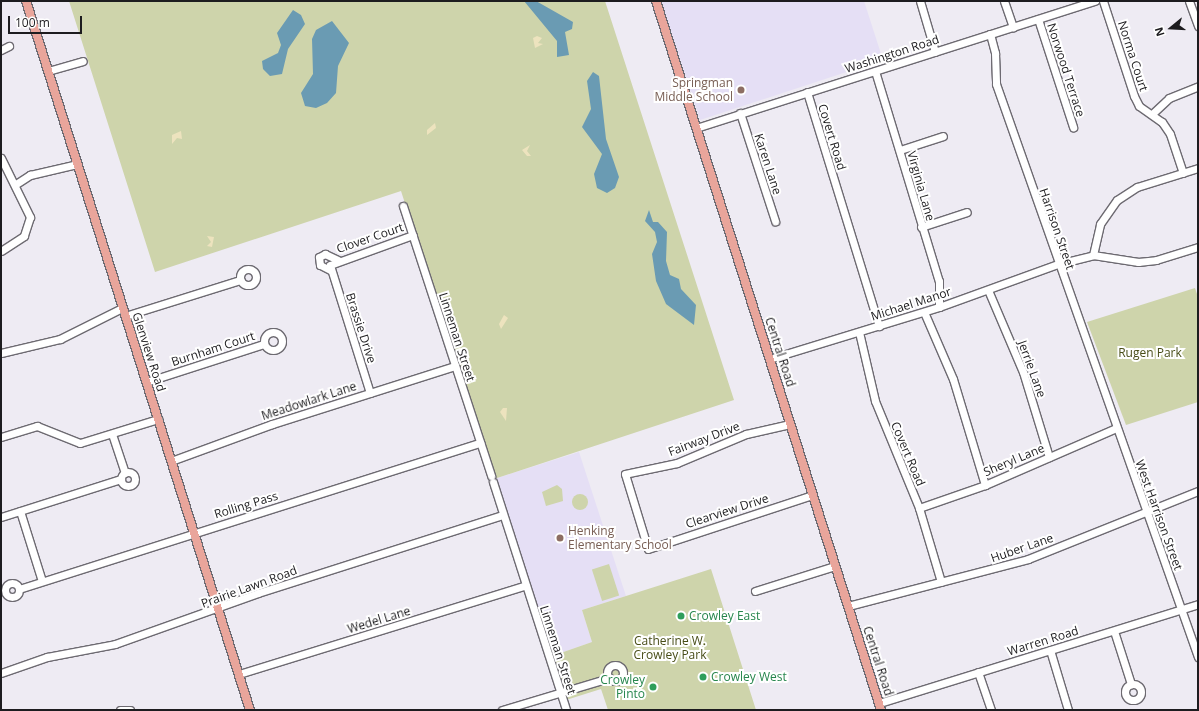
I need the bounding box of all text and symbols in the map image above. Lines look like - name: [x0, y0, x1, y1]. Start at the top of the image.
- scale bar: [10, 8, 84, 34]
- north arrow: [1151, 8, 1191, 48]
- text: 100 m: [15, 14, 50, 31]
- street label: Norma Court: [1115, 19, 1151, 93]
- street label: Norwood Terrace: [1044, 21, 1088, 119]
- text: N: [1151, 25, 1168, 38]
- street label: Washington Road: [843, 32, 941, 76]
- place label: Springman Middle School: [654, 76, 733, 104]
- marker: Springman Middle School: [736, 85, 746, 95]
- street label: Covert Road: [815, 102, 849, 172]
- street label: Karen Lane: [751, 132, 785, 196]
- street label: Virginia Lane: [904, 149, 938, 223]
- street label: Harrison Street: [1036, 186, 1078, 272]
- street label: Clover Court: [335, 220, 405, 256]
- street label: Michael Manor: [869, 284, 953, 324]
- street label: Brassie Drive: [343, 291, 379, 365]
- street label: Linneman Street: [436, 291, 478, 383]
- street label: Glenview Road: [129, 310, 169, 394]
- street label: Central Road: [762, 315, 798, 389]
- street label: Burnham Court: [169, 329, 257, 369]
- street label: Jerrie Lane: [1015, 338, 1049, 400]
- park label: Rugen Park: [1118, 346, 1182, 360]
- street label: Meadowlark Lane: [260, 379, 358, 423]
- street label: Fairway Drive: [666, 419, 742, 459]
- street label: Covert Road: [888, 420, 928, 488]
- street label: Sheryl Lane: [981, 441, 1047, 479]
- street label: West Harrison Street: [1132, 458, 1186, 572]
- street label: Rolling Pass: [212, 488, 280, 522]
- street label: Clearview Drive: [684, 491, 770, 531]
- place label: Henking Elementary School: [568, 524, 672, 552]
- street label: Huber Lane: [989, 531, 1055, 565]
- marker: Henking Elementary School: [555, 533, 565, 543]
- street label: Prairie Lawn Road: [199, 563, 299, 611]
- street label: Wedel Lane: [346, 604, 412, 636]
- street label: Linneman Street: [537, 604, 579, 696]
- place label: Crowley East: [689, 609, 760, 623]
- marker: Crowley East: [676, 611, 686, 621]
- street label: Warren Road: [1006, 623, 1080, 659]
- street label: Central Road: [860, 624, 896, 698]
- park label: Catherine W. Crowley Park: [634, 634, 706, 662]
- place label: Crowley West: [711, 670, 787, 684]
- marker: Crowley West: [698, 672, 708, 682]
- place label: Crowley Pinto: [600, 673, 645, 701]
- marker: Crowley Pinto: [648, 682, 658, 692]

